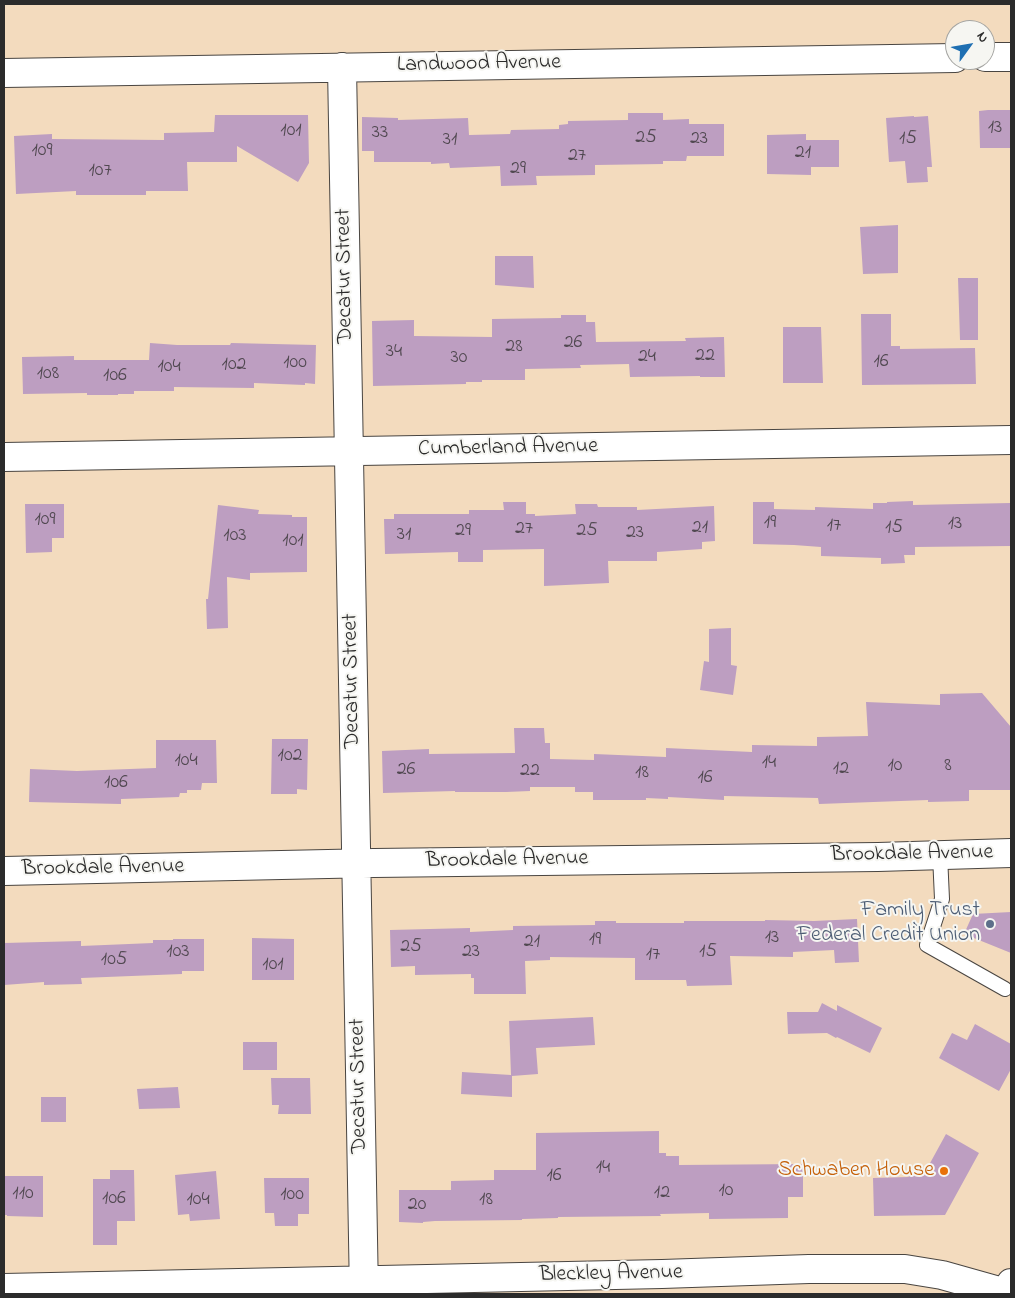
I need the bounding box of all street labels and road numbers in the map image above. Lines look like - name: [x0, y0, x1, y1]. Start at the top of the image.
- street label: Landwood Avenue: [397, 50, 561, 80]
- street label: Decatur Street: [332, 208, 360, 344]
- street label: Cumberland Avenue: [418, 434, 598, 464]
- street label: Decatur Street: [339, 613, 367, 749]
- street label: Brookdale Avenue: [831, 840, 993, 870]
- street label: Brookdale Avenue: [426, 846, 588, 876]
- street label: Brookdale Avenue: [22, 854, 184, 884]
- street label: Decatur Street: [346, 1018, 374, 1154]
- street label: Bleckley Avenue: [539, 1261, 683, 1289]

